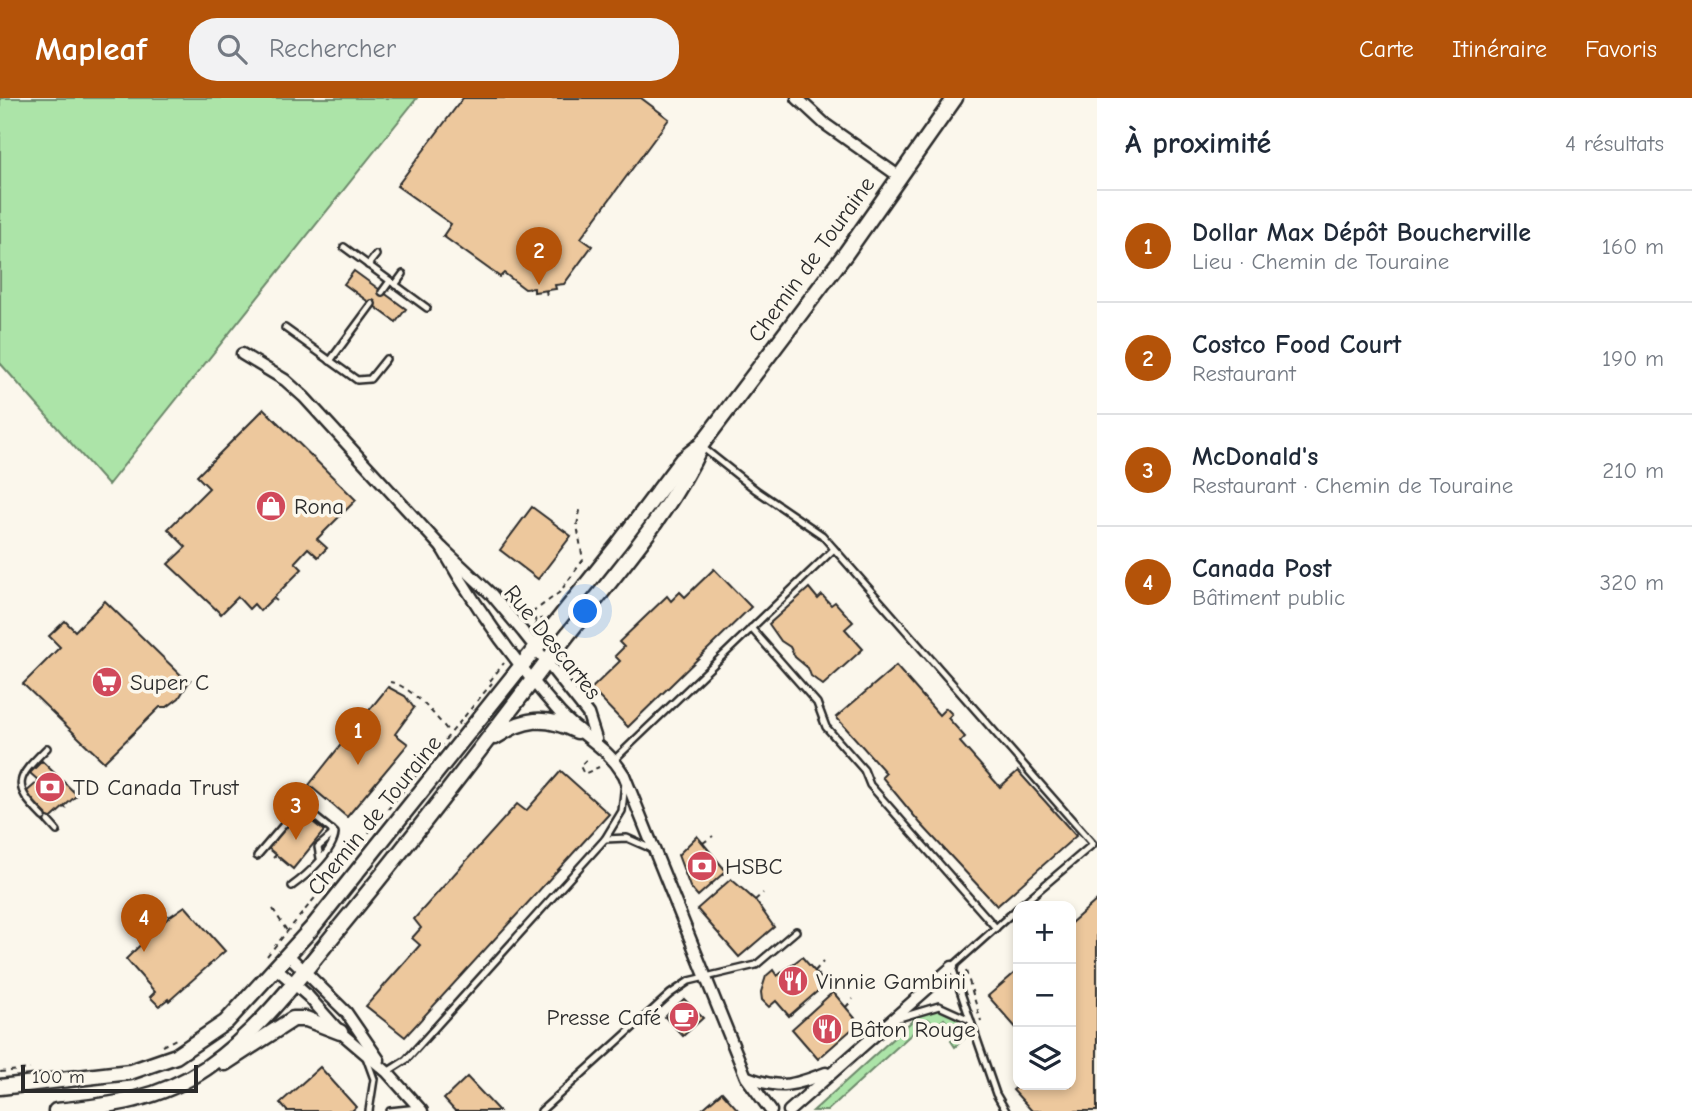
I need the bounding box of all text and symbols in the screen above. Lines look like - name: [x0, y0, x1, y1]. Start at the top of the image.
- search box: [189, 18, 679, 81]
- text: Mapleaf: [35, 30, 147, 68]
- icon: search: [213, 30, 251, 68]
- text: Rechercher: [269, 34, 396, 64]
- text: Carte: [1359, 35, 1414, 63]
- text: Itinéraire: [1452, 35, 1547, 63]
- text: Favoris: [1585, 35, 1657, 63]
- text: À proximité: [1125, 126, 1271, 161]
- text: 4 résultats: [1565, 130, 1664, 157]
- street label: Chemin de Touraine: [742, 171, 880, 347]
- text: Dollar Max Dépôt Boucherville: [1192, 218, 1531, 248]
- pin: 2: [516, 227, 562, 285]
- text: 1: [1143, 233, 1153, 260]
- text: 160 m: [1602, 233, 1664, 260]
- text: Lieu · Chemin de Touraine: [1192, 248, 1449, 275]
- text: Costco Food Court: [1192, 330, 1401, 360]
- text: 2: [1142, 345, 1154, 372]
- text: 190 m: [1602, 345, 1664, 372]
- text: Restaurant: [1192, 360, 1296, 387]
- text: McDonald's: [1192, 442, 1318, 472]
- text: 3: [1142, 457, 1154, 484]
- text: 210 m: [1602, 457, 1664, 484]
- text: Restaurant · Chemin de Touraine: [1192, 472, 1513, 499]
- shop icon: Rona: [254, 489, 288, 523]
- place label: Rona: [294, 493, 344, 520]
- text: Canada Post: [1192, 554, 1332, 584]
- text: 4: [1143, 569, 1153, 596]
- text: 320 m: [1600, 569, 1664, 596]
- street label: Rue Descartes: [498, 580, 607, 705]
- text: Bâtiment public: [1192, 584, 1345, 611]
- your location: [568, 594, 602, 628]
- supermarket icon: Super C: [90, 665, 124, 699]
- place label: Super C: [130, 669, 209, 696]
- pin: 1: [335, 707, 381, 765]
- street label: Chemin de Touraine: [302, 730, 447, 901]
- bank icon: TD Canada Trust: [33, 770, 67, 804]
- place label: TD Canada Trust: [73, 774, 240, 801]
- pin: 3: [273, 782, 319, 840]
- bank icon: HSBC: [685, 849, 719, 883]
- place label: HSBC: [725, 853, 783, 880]
- pin: 4: [121, 894, 167, 952]
- map controls: [1013, 901, 1076, 1090]
- button: +: [1013, 901, 1076, 964]
- restaurant icon: Vinnie Gambini: [776, 964, 810, 998]
- button: −: [1013, 964, 1076, 1027]
- place label: Vinnie Gambini: [816, 968, 966, 995]
- cafe icon: Presse Café: [667, 1000, 701, 1034]
- place label: Presse Café: [546, 1004, 661, 1031]
- restaurant icon: Bâton Rouge: [810, 1012, 844, 1046]
- place label: Bâton Rouge: [850, 1016, 976, 1043]
- button: layers: [1013, 1027, 1076, 1090]
- scale bar: [21, 1062, 198, 1094]
- text: 100 m: [32, 1066, 85, 1088]

